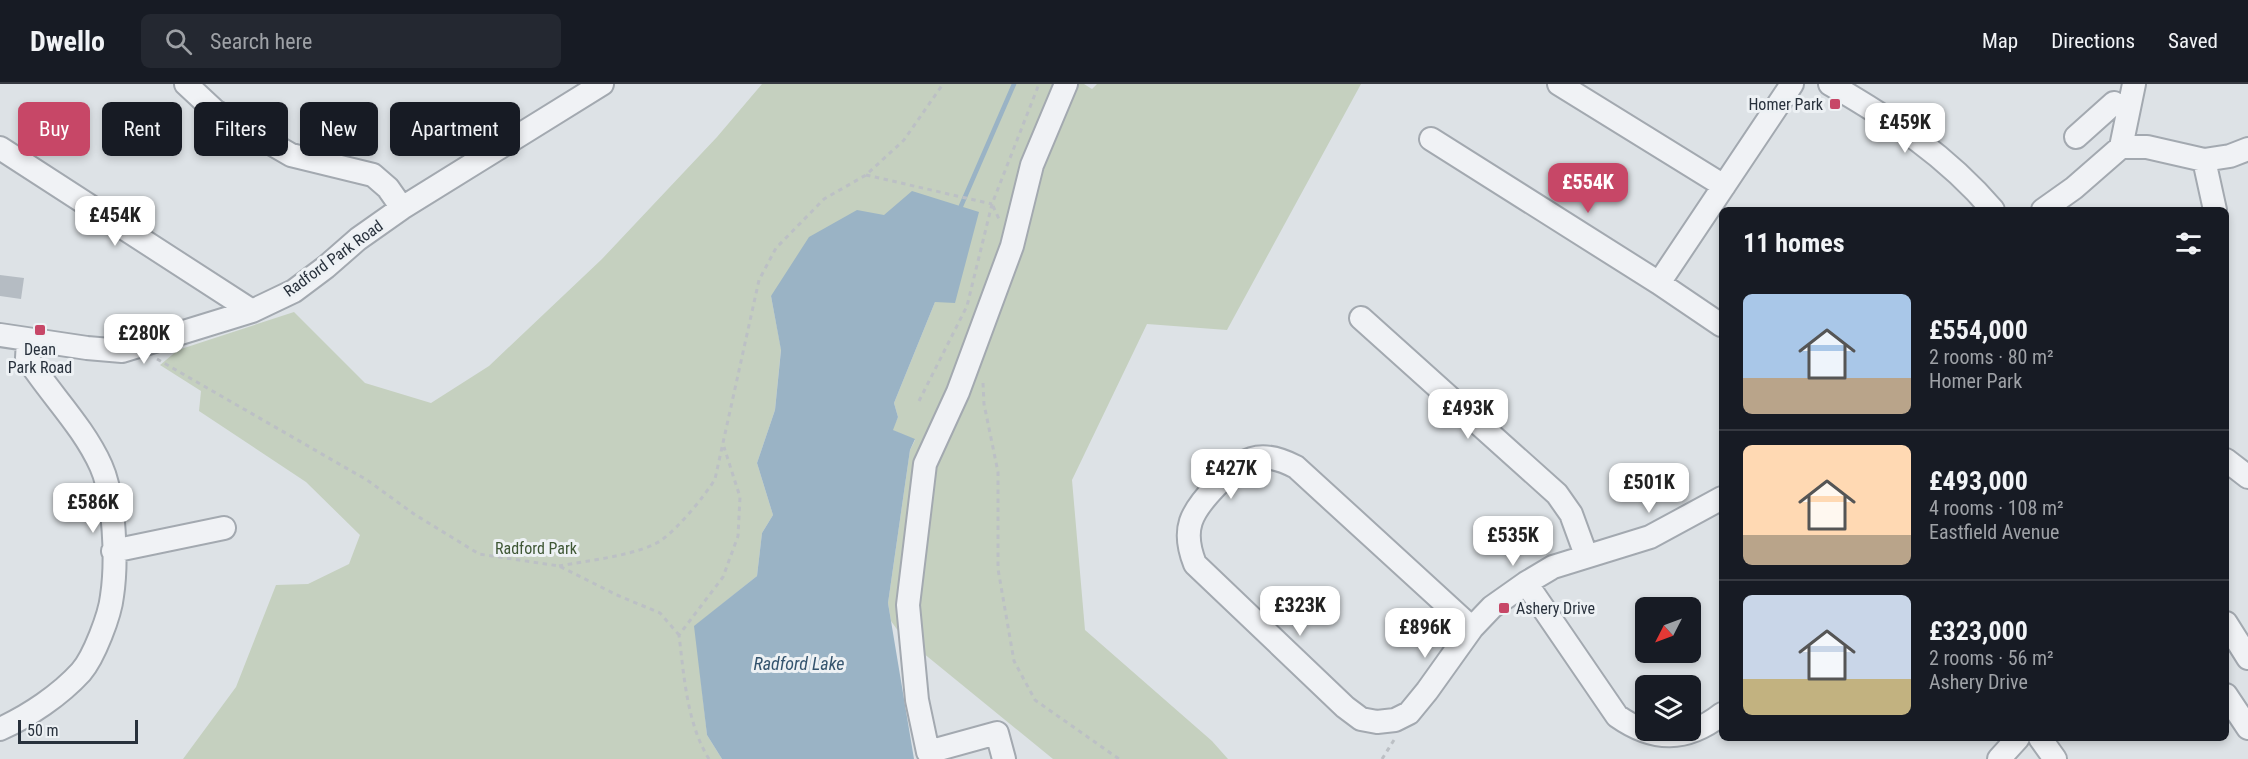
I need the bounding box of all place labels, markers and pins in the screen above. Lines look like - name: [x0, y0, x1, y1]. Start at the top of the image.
- place label: Homer Park: [1748, 95, 1824, 114]
- marker: Homer Park: [1828, 97, 1842, 111]
- pin: £459K: [1863, 103, 1947, 154]
- pin: £554K: [1546, 163, 1630, 214]
- pin: £454K: [73, 196, 157, 247]
- pin: £280K: [102, 314, 186, 365]
- marker: Dean Park Road: [33, 323, 47, 337]
- place label: Dean Park Road: [8, 340, 72, 377]
- pin: £493K: [1426, 389, 1510, 440]
- pin: £427K: [1189, 449, 1273, 500]
- pin: £501K: [1607, 463, 1691, 514]
- pin: £586K: [51, 483, 135, 534]
- pin: £535K: [1471, 516, 1555, 567]
- pin: £323K: [1258, 586, 1342, 637]
- place label: Ashery Drive: [1516, 599, 1595, 618]
- marker: Ashery Drive: [1497, 601, 1511, 615]
- pin: £896K: [1383, 608, 1467, 659]

